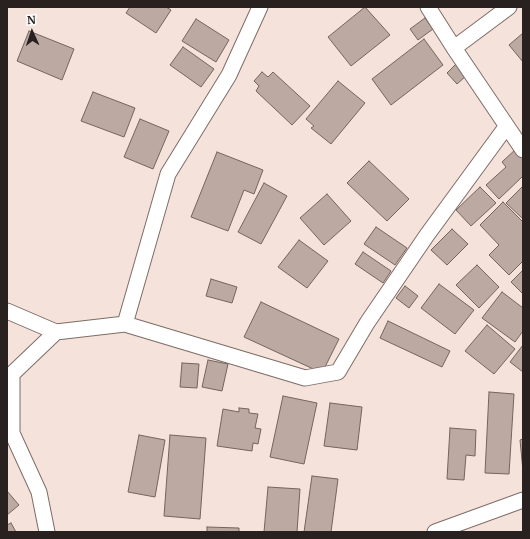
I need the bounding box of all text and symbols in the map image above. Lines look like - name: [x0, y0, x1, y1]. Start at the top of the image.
- north arrow: [12, 12, 52, 52]
- text: N: [27, 13, 36, 27]

